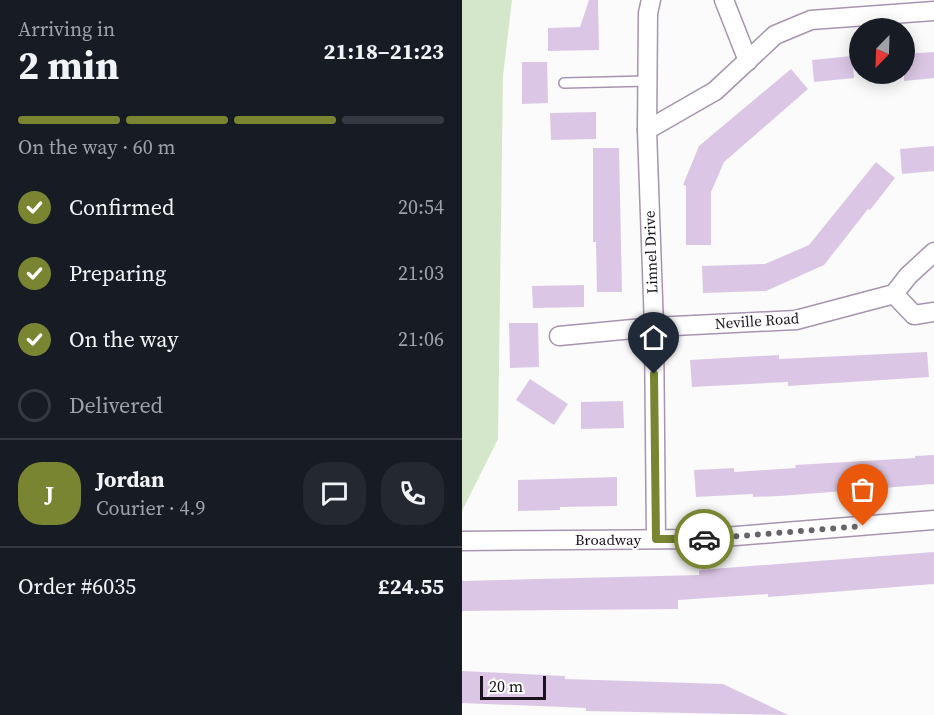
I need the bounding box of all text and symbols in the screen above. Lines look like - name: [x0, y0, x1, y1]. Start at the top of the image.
- text: Arriving in: [18, 15, 115, 43]
- north arrow: [849, 18, 915, 84]
- map controls: [849, 18, 915, 84]
- text: 21:18–21:23: [324, 36, 444, 66]
- text: 2 min: [18, 39, 119, 92]
- text: On the way · 60 m: [18, 133, 175, 161]
- icon: check: [18, 191, 51, 224]
- text: Confirmed: [69, 192, 174, 222]
- text: 20:54: [398, 193, 444, 221]
- street label: Linnel Drive: [639, 210, 662, 294]
- icon: check: [18, 257, 51, 290]
- text: Preparing: [69, 258, 166, 288]
- text: 21:03: [398, 259, 444, 287]
- street label: Neville Road: [714, 307, 800, 334]
- pin: [628, 312, 679, 374]
- icon: home: [637, 321, 670, 354]
- icon: check: [18, 323, 51, 356]
- text: On the way: [69, 324, 178, 354]
- text: 21:06: [398, 325, 444, 353]
- text: Delivered: [69, 390, 163, 420]
- button: chat: [303, 462, 366, 525]
- button: phone: [381, 462, 444, 525]
- text: Jordan: [96, 464, 164, 494]
- pin: [837, 464, 888, 526]
- icon: bag: [846, 473, 879, 506]
- text: J: [45, 478, 54, 508]
- text: Courier · 4.9: [96, 494, 205, 522]
- courier: [674, 509, 734, 569]
- icon: car: [688, 523, 721, 556]
- street label: Broadway: [575, 529, 641, 550]
- text: Order #6035: [18, 571, 136, 601]
- text: £24.55: [378, 571, 444, 601]
- scale bar: [480, 673, 546, 700]
- text: 20 m: [489, 675, 523, 697]

